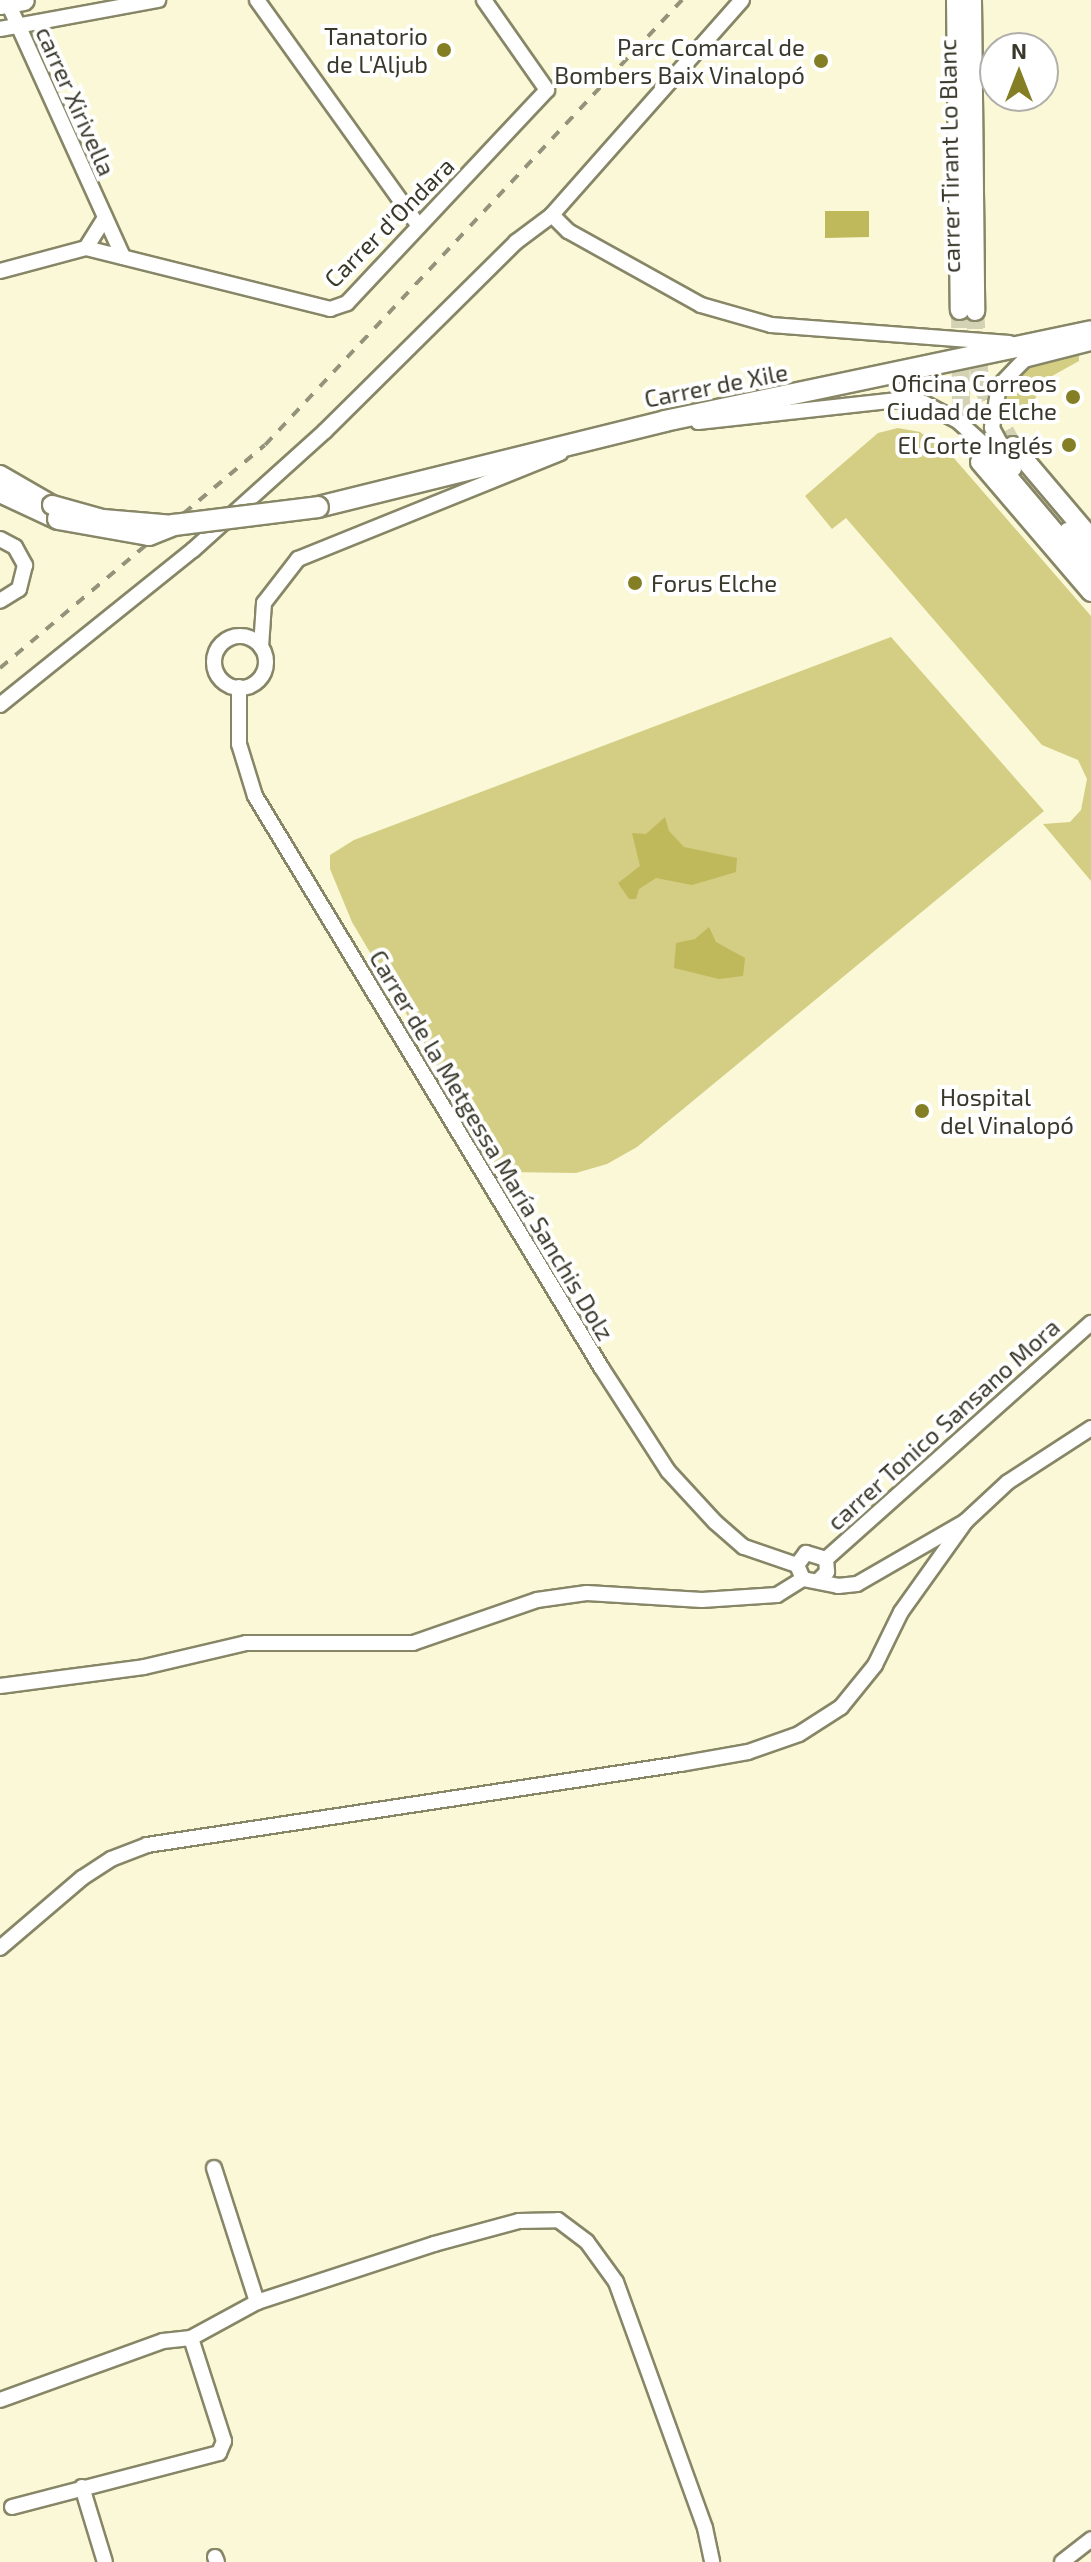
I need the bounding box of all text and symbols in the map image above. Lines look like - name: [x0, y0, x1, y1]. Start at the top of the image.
- street label: carrer Xirivella: [30, 22, 122, 180]
- place label: Tanatorio de L'Aljub: [324, 22, 428, 78]
- north arrow: [979, 32, 1059, 112]
- place label: Parc Comarcal de Bombers Baix Vinalopó: [554, 33, 805, 89]
- text: N: [1011, 37, 1027, 63]
- street label: carrer Tirant Lo Blanc: [933, 38, 965, 274]
- marker: Tanatorio de L'Aljub: [435, 41, 453, 59]
- marker: Parc Comarcal de Bombers Baix Vinalopó: [812, 52, 830, 70]
- street label: Carrer d'Ondara: [318, 151, 460, 293]
- street label: Carrer de Xile: [641, 357, 791, 413]
- place label: Oficina Correos Ciudad de Elche: [887, 369, 1057, 425]
- marker: Oficina Correos Ciudad de Elche: [1064, 388, 1082, 406]
- place label: El Corte Inglés: [897, 431, 1053, 459]
- marker: El Corte Inglés: [1060, 436, 1078, 454]
- place label: Forus Elche: [651, 569, 777, 597]
- marker: Forus Elche: [626, 574, 644, 592]
- street label: Carrer de la Metgessa María Sanchis Dolz: [364, 944, 620, 1346]
- place label: Hospital del Vinalopó: [940, 1083, 1075, 1139]
- marker: Hospital del Vinalopó: [911, 1100, 933, 1122]
- street label: carrer Tonico Sansano Mora: [821, 1312, 1065, 1536]

